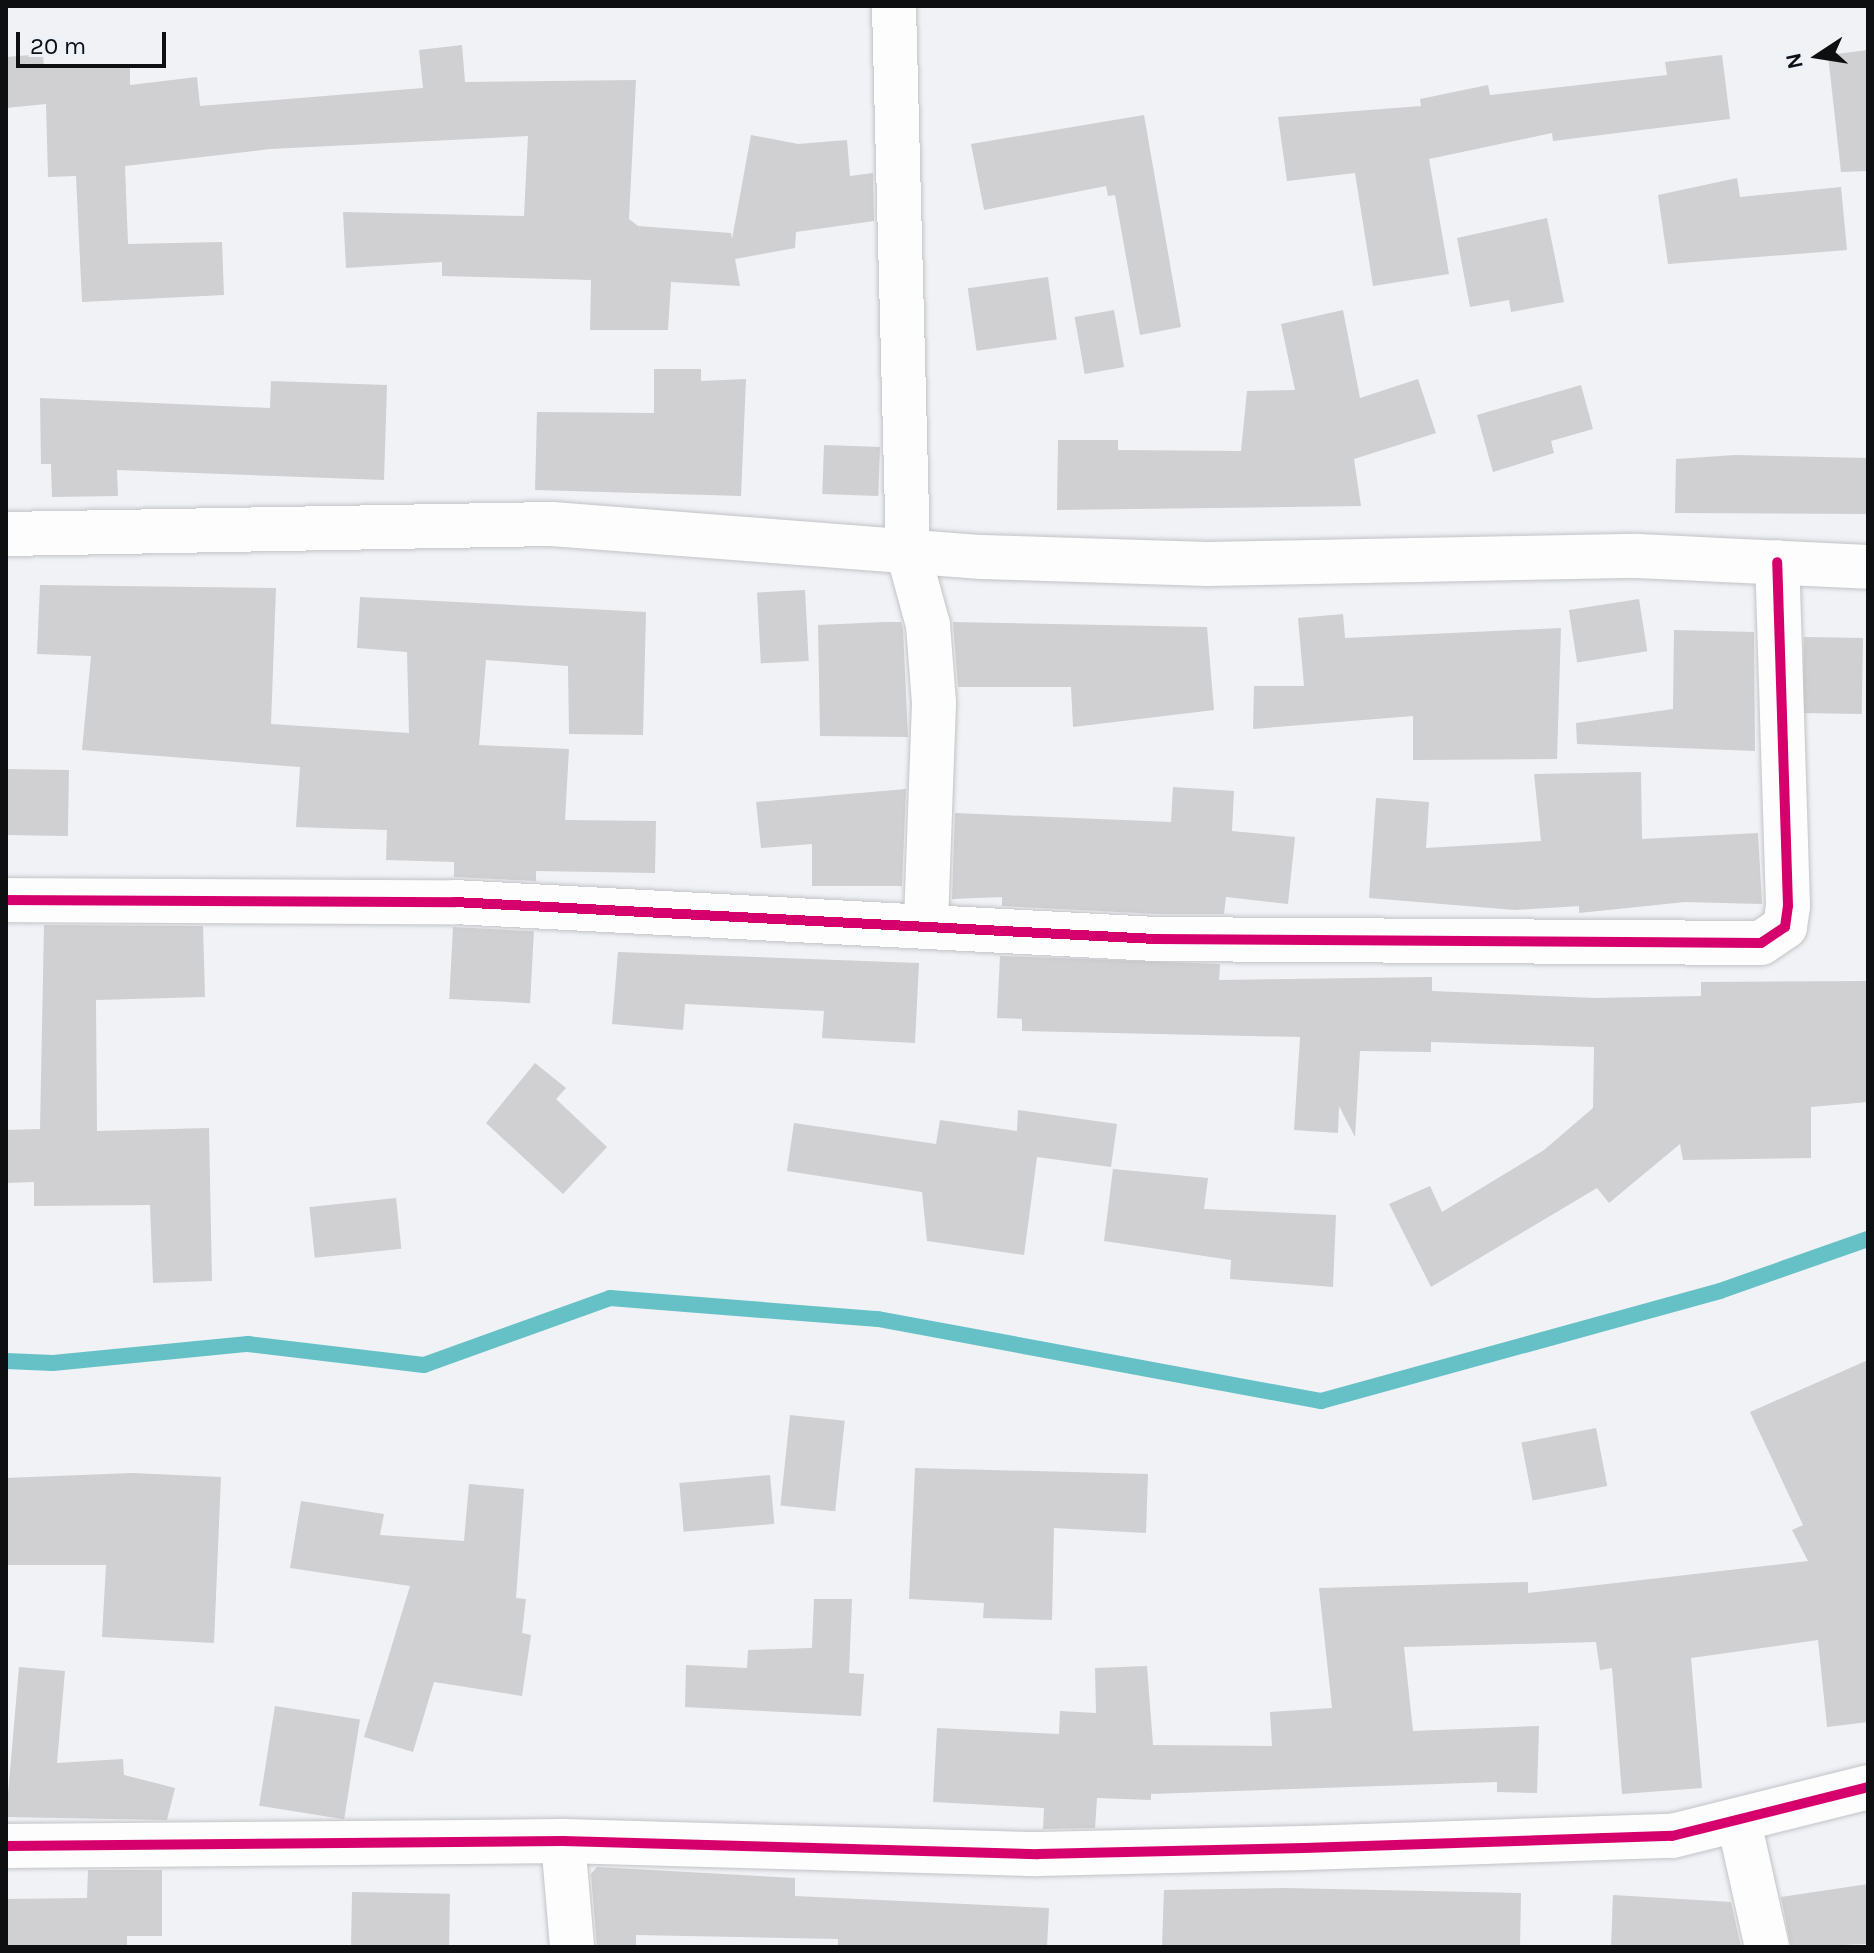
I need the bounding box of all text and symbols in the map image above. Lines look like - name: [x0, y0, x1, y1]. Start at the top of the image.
- scale bar: [20, 16, 170, 66]
- north arrow: [1778, 16, 1858, 96]
- text: 20 m: [30, 32, 86, 60]
- text: N: [1780, 51, 1809, 71]

